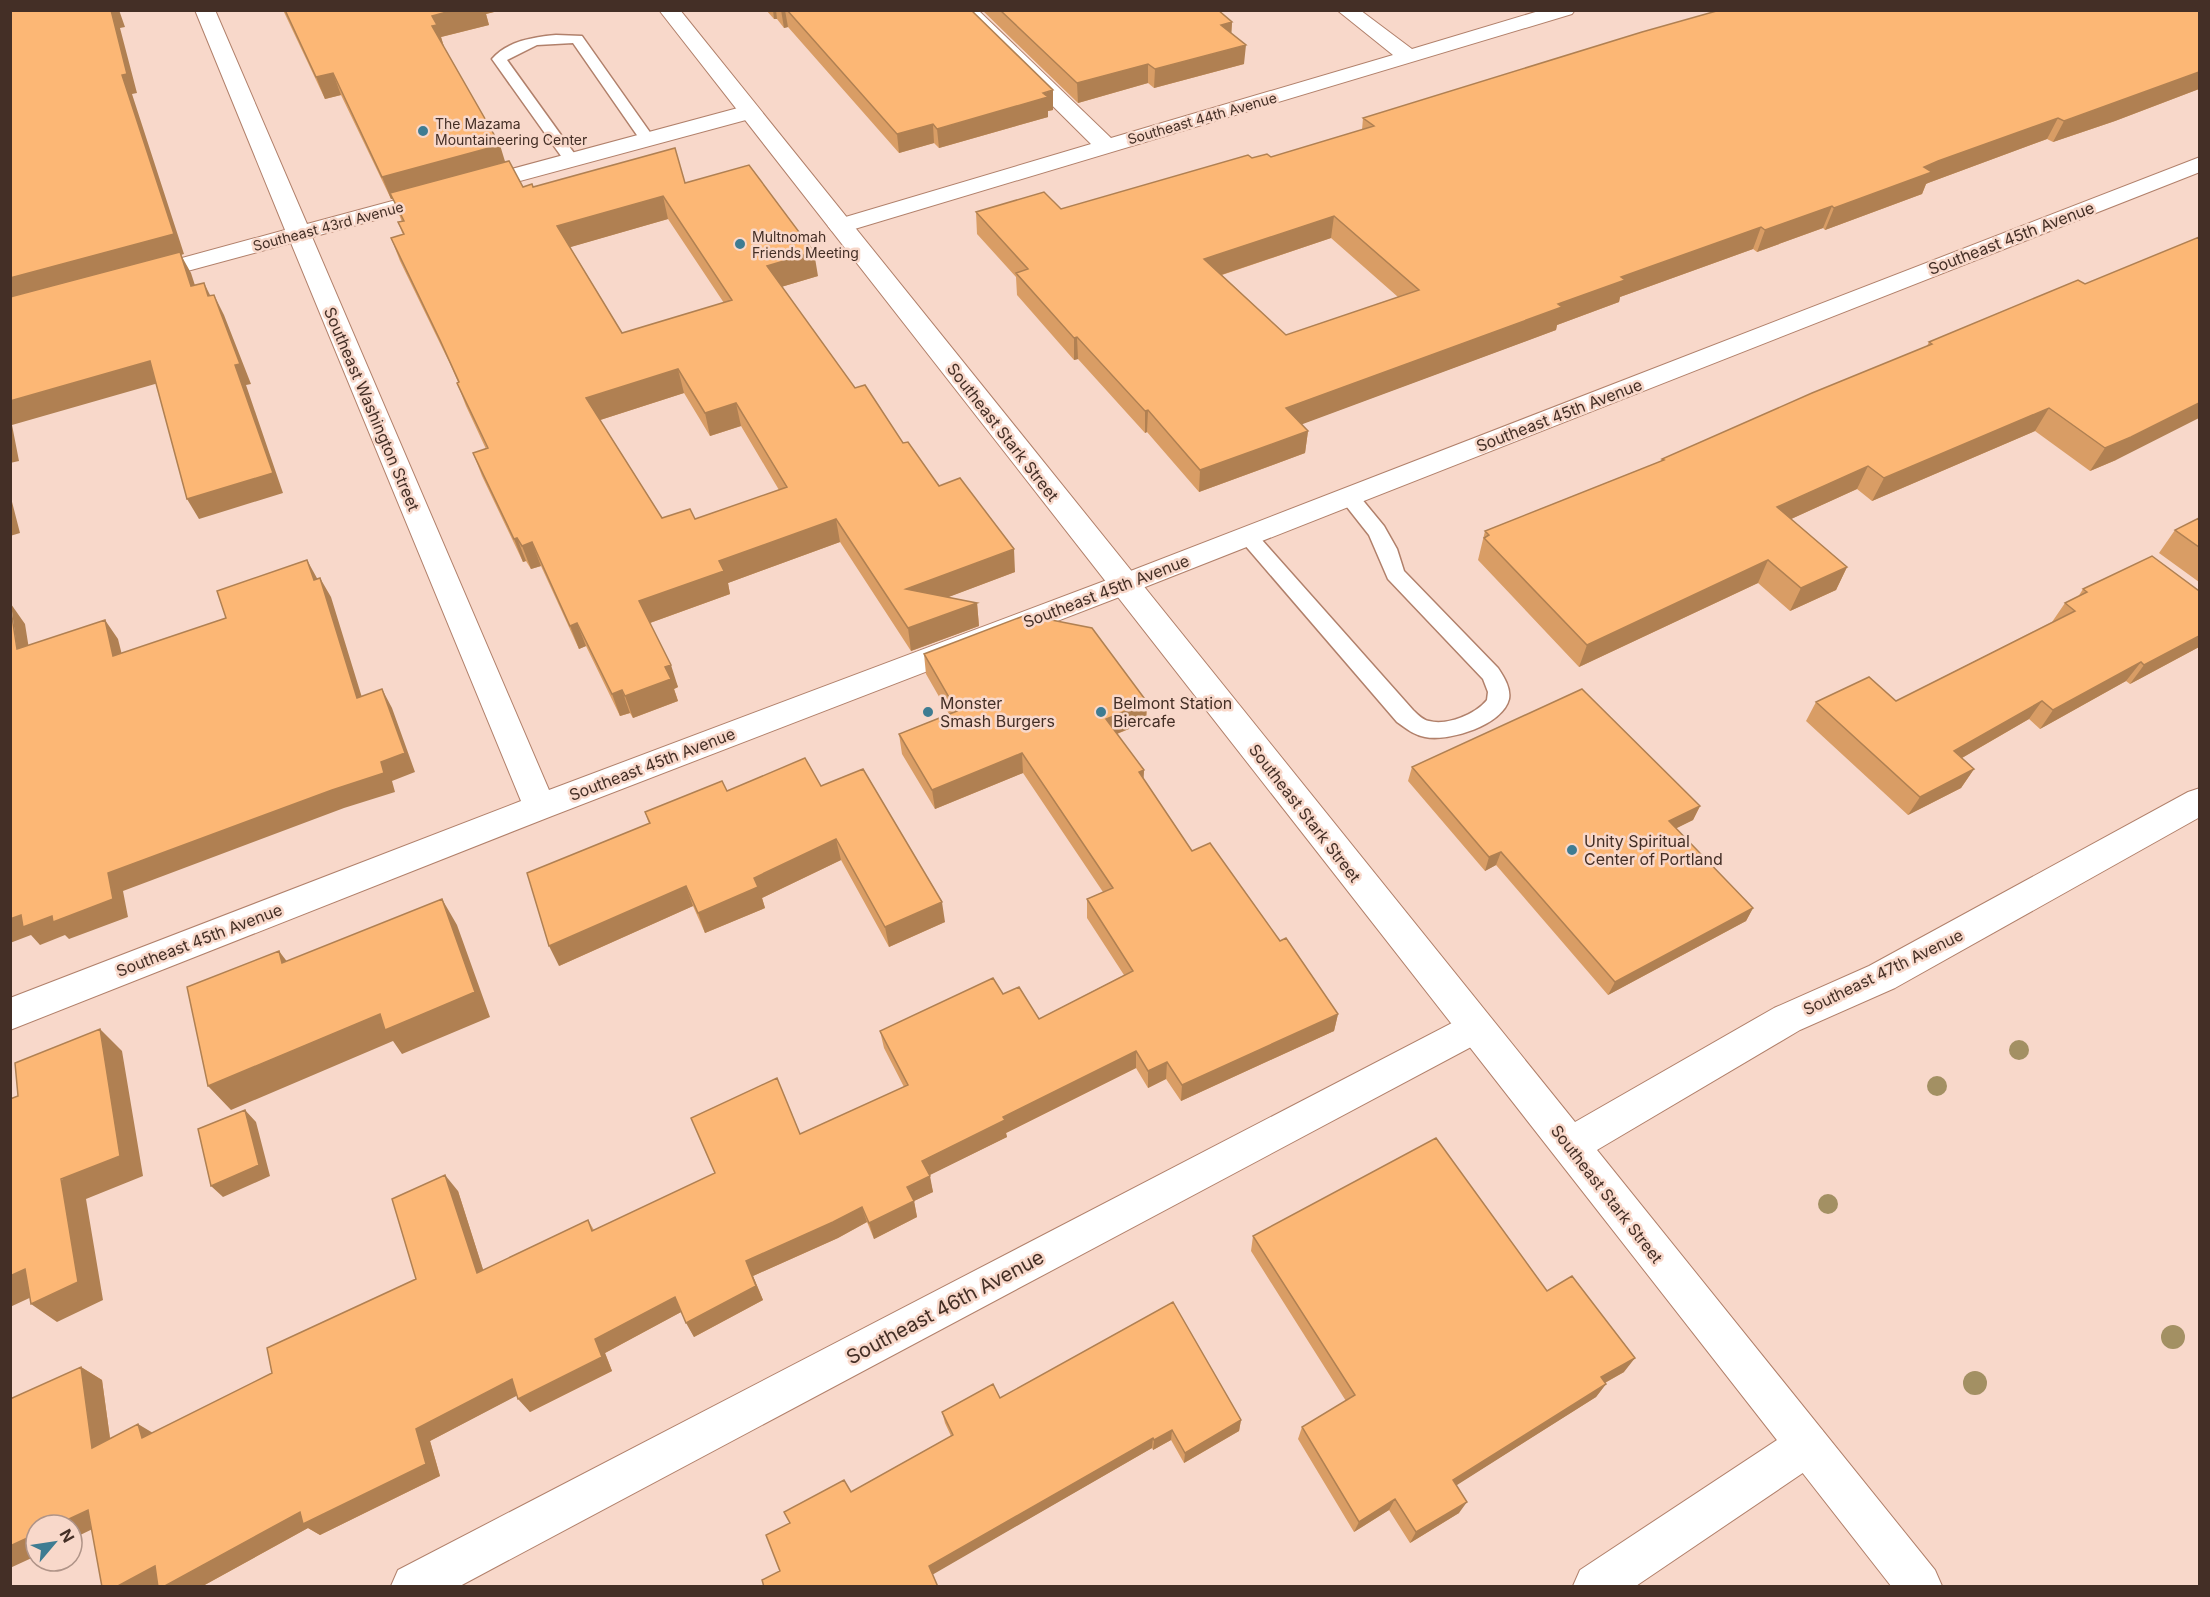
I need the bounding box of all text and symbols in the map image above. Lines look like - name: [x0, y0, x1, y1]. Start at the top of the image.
- street label: Southeast 44th Avenue: [1125, 89, 1279, 147]
- place label: The Mazama Mountaineering Center: [435, 115, 587, 148]
- marker: The Mazama Mountaineering Center: [416, 124, 430, 138]
- street label: Southeast 45th Avenue: [1925, 197, 2097, 279]
- street label: Southeast 43rd Avenue: [251, 198, 405, 254]
- place label: Multnomah Friends Meeting: [752, 228, 859, 261]
- marker: Multnomah Friends Meeting: [733, 237, 747, 251]
- street label: Southeast Washington Street: [320, 304, 424, 514]
- street label: Southeast Stark Street: [943, 359, 1063, 505]
- street label: Southeast 45th Avenue: [1473, 374, 1645, 456]
- street label: Southeast 45th Avenue: [1020, 550, 1192, 632]
- place label: Monster Smash Burgers: [940, 693, 1055, 731]
- place label: Belmont Station Biercafe: [1113, 693, 1232, 731]
- marker: Monster Smash Burgers: [921, 705, 935, 719]
- marker: Belmont Station Biercafe: [1094, 705, 1108, 719]
- street label: Southeast 45th Avenue: [566, 723, 738, 805]
- street label: Southeast Stark Street: [1245, 740, 1365, 886]
- place label: Unity Spiritual Center of Portland: [1584, 831, 1723, 869]
- marker: Unity Spiritual Center of Portland: [1565, 843, 1579, 857]
- street label: Southeast 45th Avenue: [113, 899, 285, 981]
- street label: Southeast 47th Avenue: [1800, 925, 1966, 1019]
- street label: Southeast Stark Street: [1547, 1121, 1667, 1267]
- street label: Southeast 46th Avenue: [842, 1245, 1048, 1369]
- north arrow: [24, 1513, 84, 1573]
- text: N: [55, 1526, 79, 1546]

